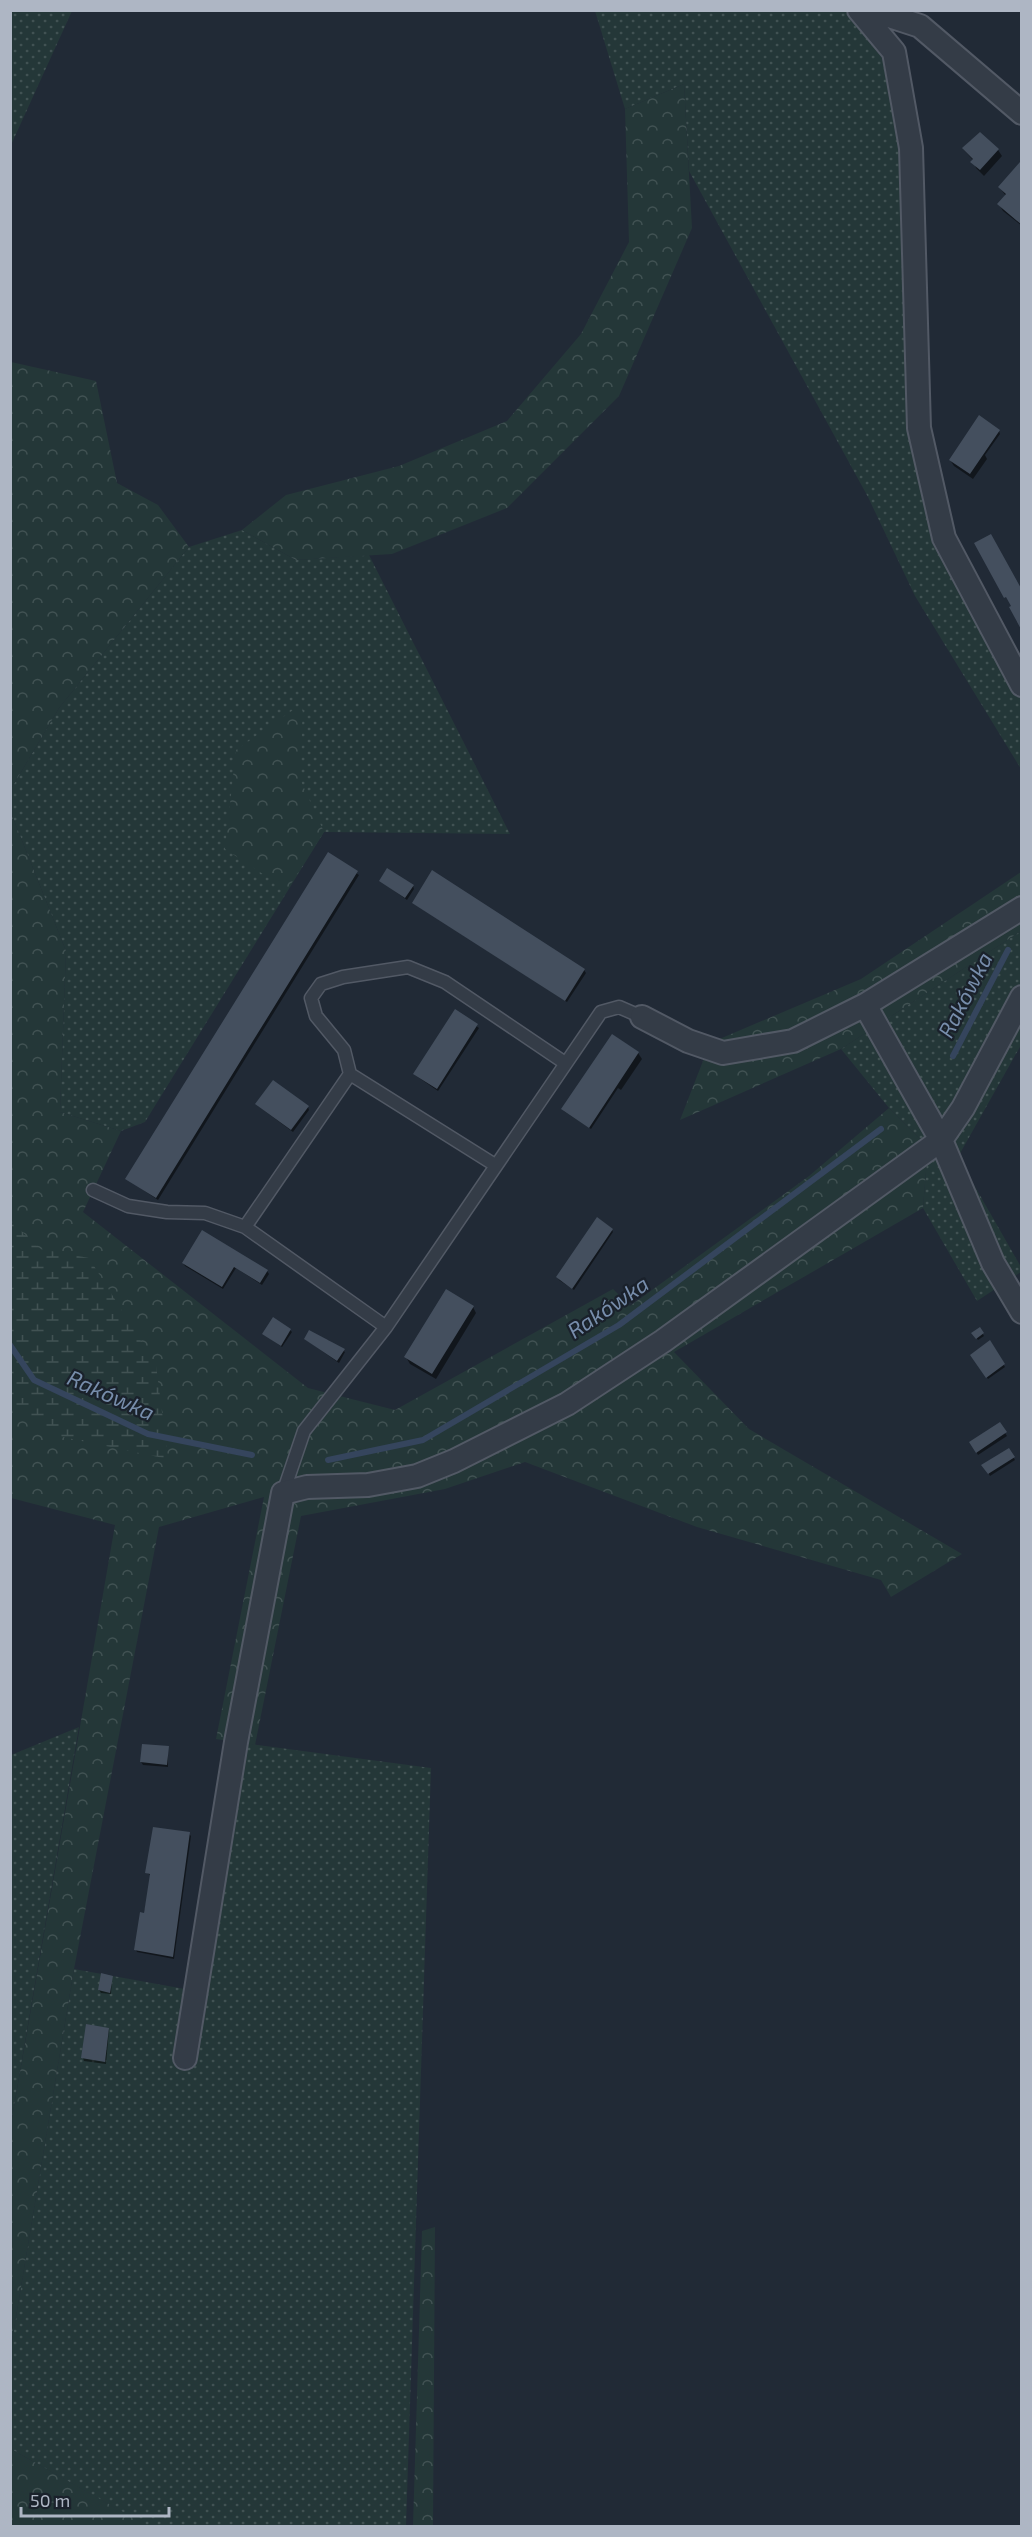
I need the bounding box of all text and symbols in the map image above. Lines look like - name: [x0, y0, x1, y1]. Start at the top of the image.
- water label: Rakówka: [932, 947, 997, 1042]
- water label: Rakówka: [562, 1270, 653, 1343]
- water label: Rakówka: [64, 1363, 159, 1425]
- scale bar: [21, 2480, 170, 2518]
- text: 50 m: [30, 2489, 70, 2511]

